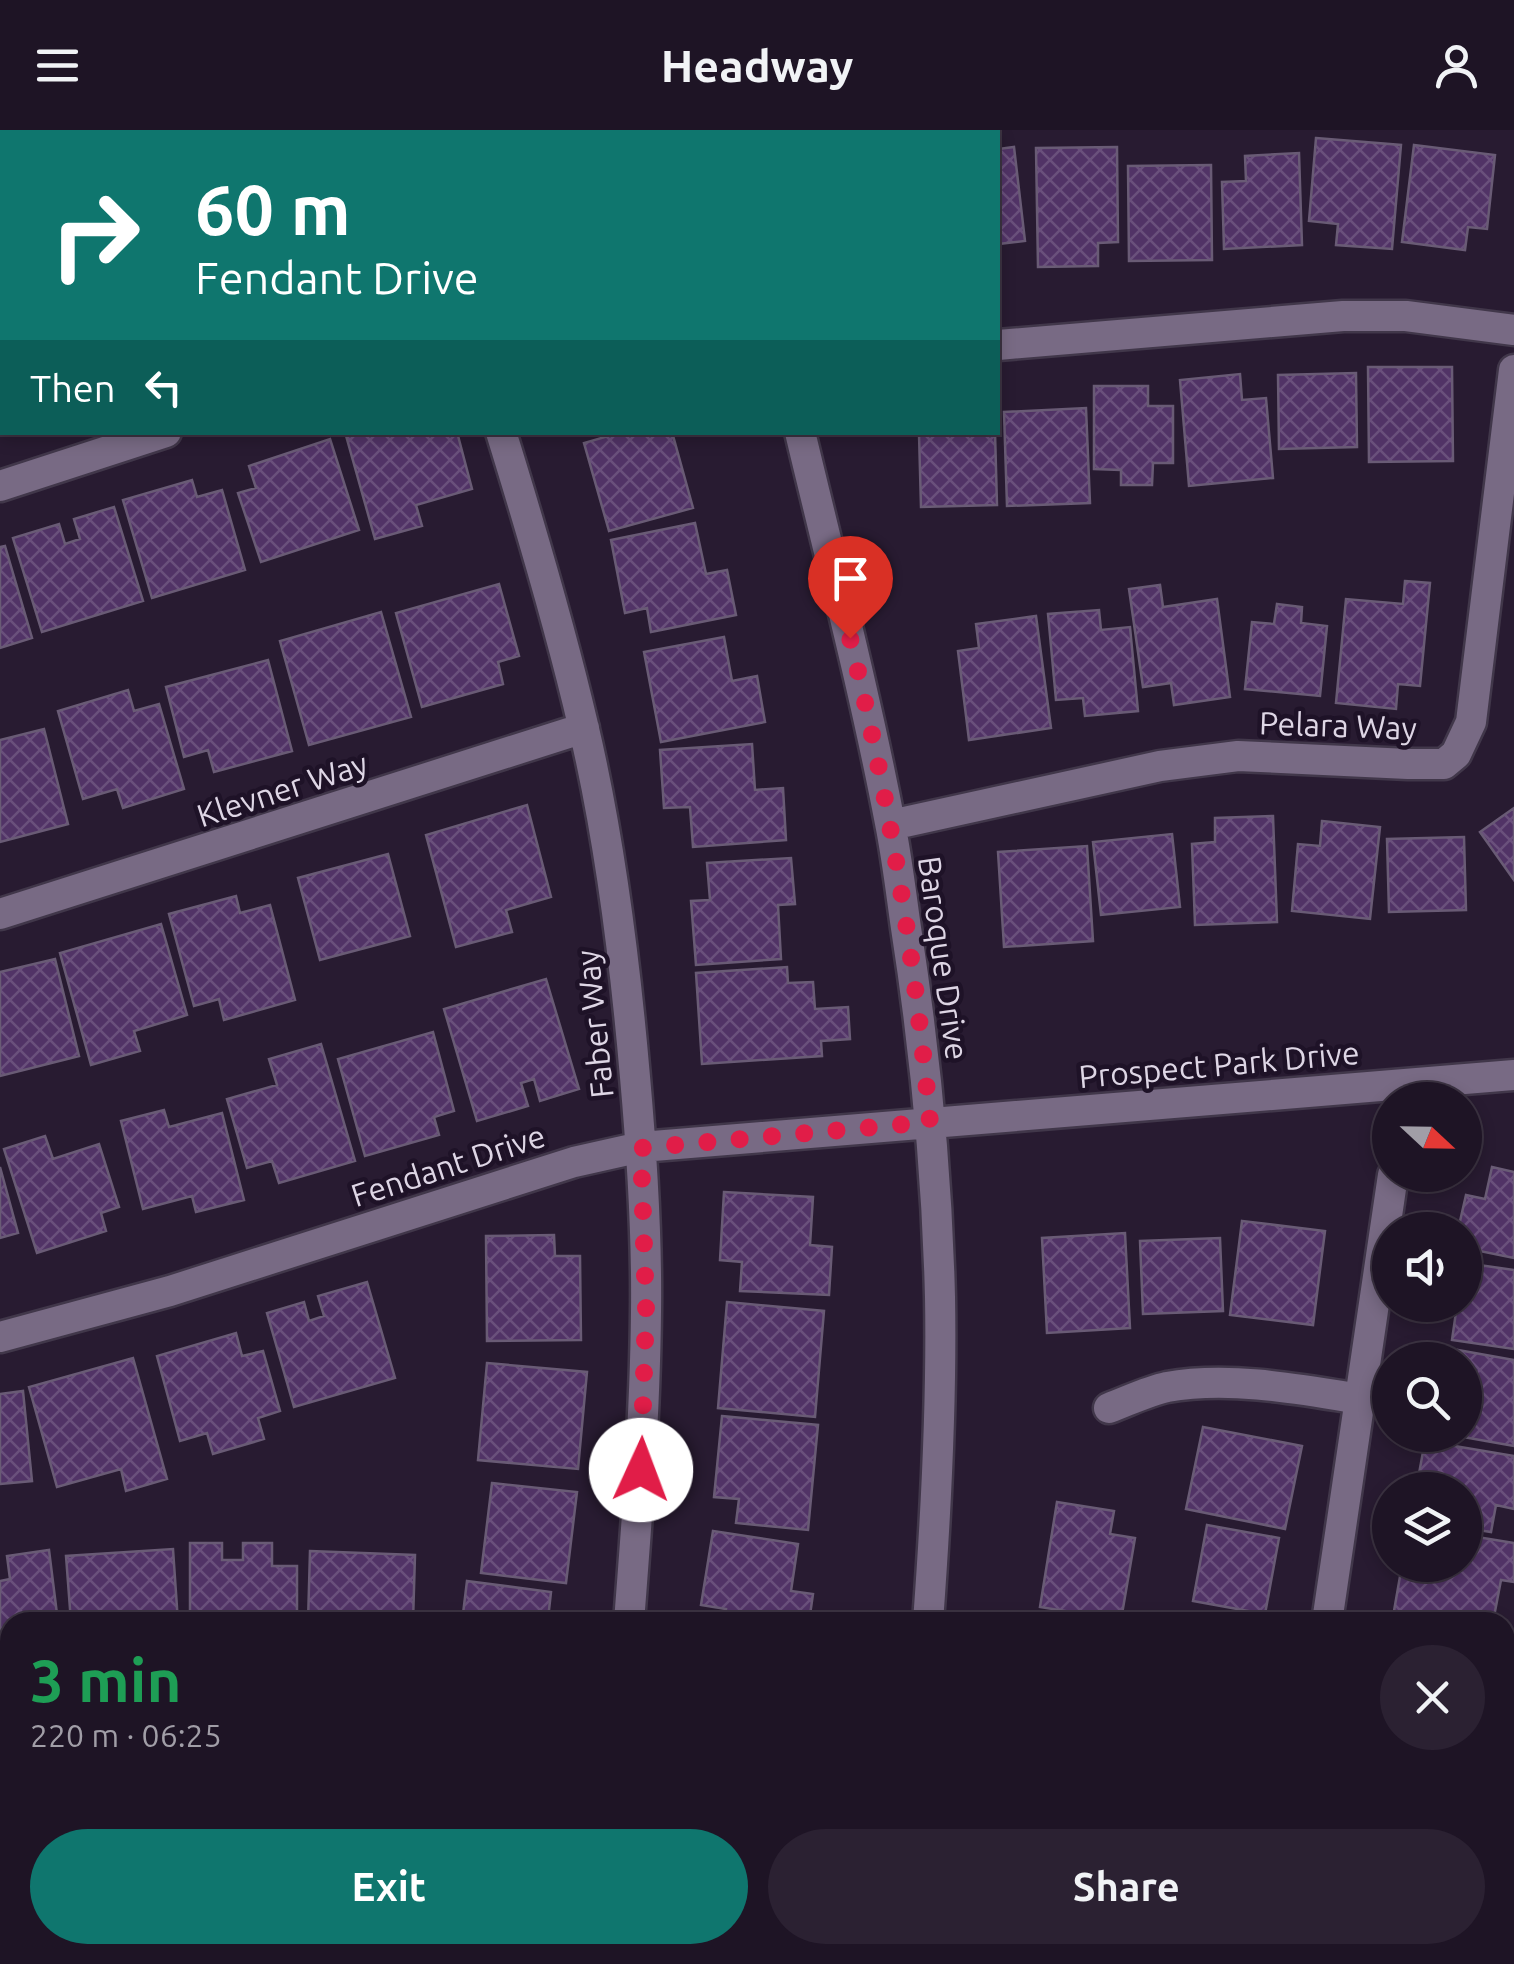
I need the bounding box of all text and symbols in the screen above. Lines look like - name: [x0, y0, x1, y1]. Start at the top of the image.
- icon: menu: [30, 38, 85, 93]
- icon: person: [1429, 38, 1484, 93]
- text: Headway: [661, 40, 853, 91]
- icon: right: [30, 170, 160, 300]
- text: 60 m: [195, 170, 351, 248]
- text: Fendant Drive: [195, 252, 479, 303]
- icon: left: [136, 360, 191, 415]
- text: Then: [30, 367, 116, 409]
- pin: [808, 536, 893, 639]
- icon: arrive: [823, 551, 878, 606]
- street label: Pelara Way: [1259, 704, 1417, 746]
- street label: Klevner Way: [192, 744, 372, 834]
- street label: Baroque Drive: [912, 854, 976, 1062]
- street label: Faber Way: [568, 948, 620, 1100]
- street label: Prospect Park Drive: [1077, 1034, 1361, 1094]
- north arrow: [1372, 1082, 1482, 1192]
- map controls: [1372, 1082, 1482, 1582]
- street label: Fendant Drive: [347, 1117, 549, 1213]
- button: sound: [1372, 1212, 1482, 1322]
- button: search: [1372, 1342, 1482, 1452]
- position arrow: [589, 1418, 693, 1522]
- button: layers: [1372, 1472, 1482, 1582]
- button: close: [1380, 1645, 1485, 1750]
- text: 3 min: [30, 1646, 182, 1713]
- text: 220 m · 06:25: [30, 1717, 222, 1753]
- button: Exit: [30, 1829, 748, 1944]
- button: Share: [768, 1829, 1485, 1944]

